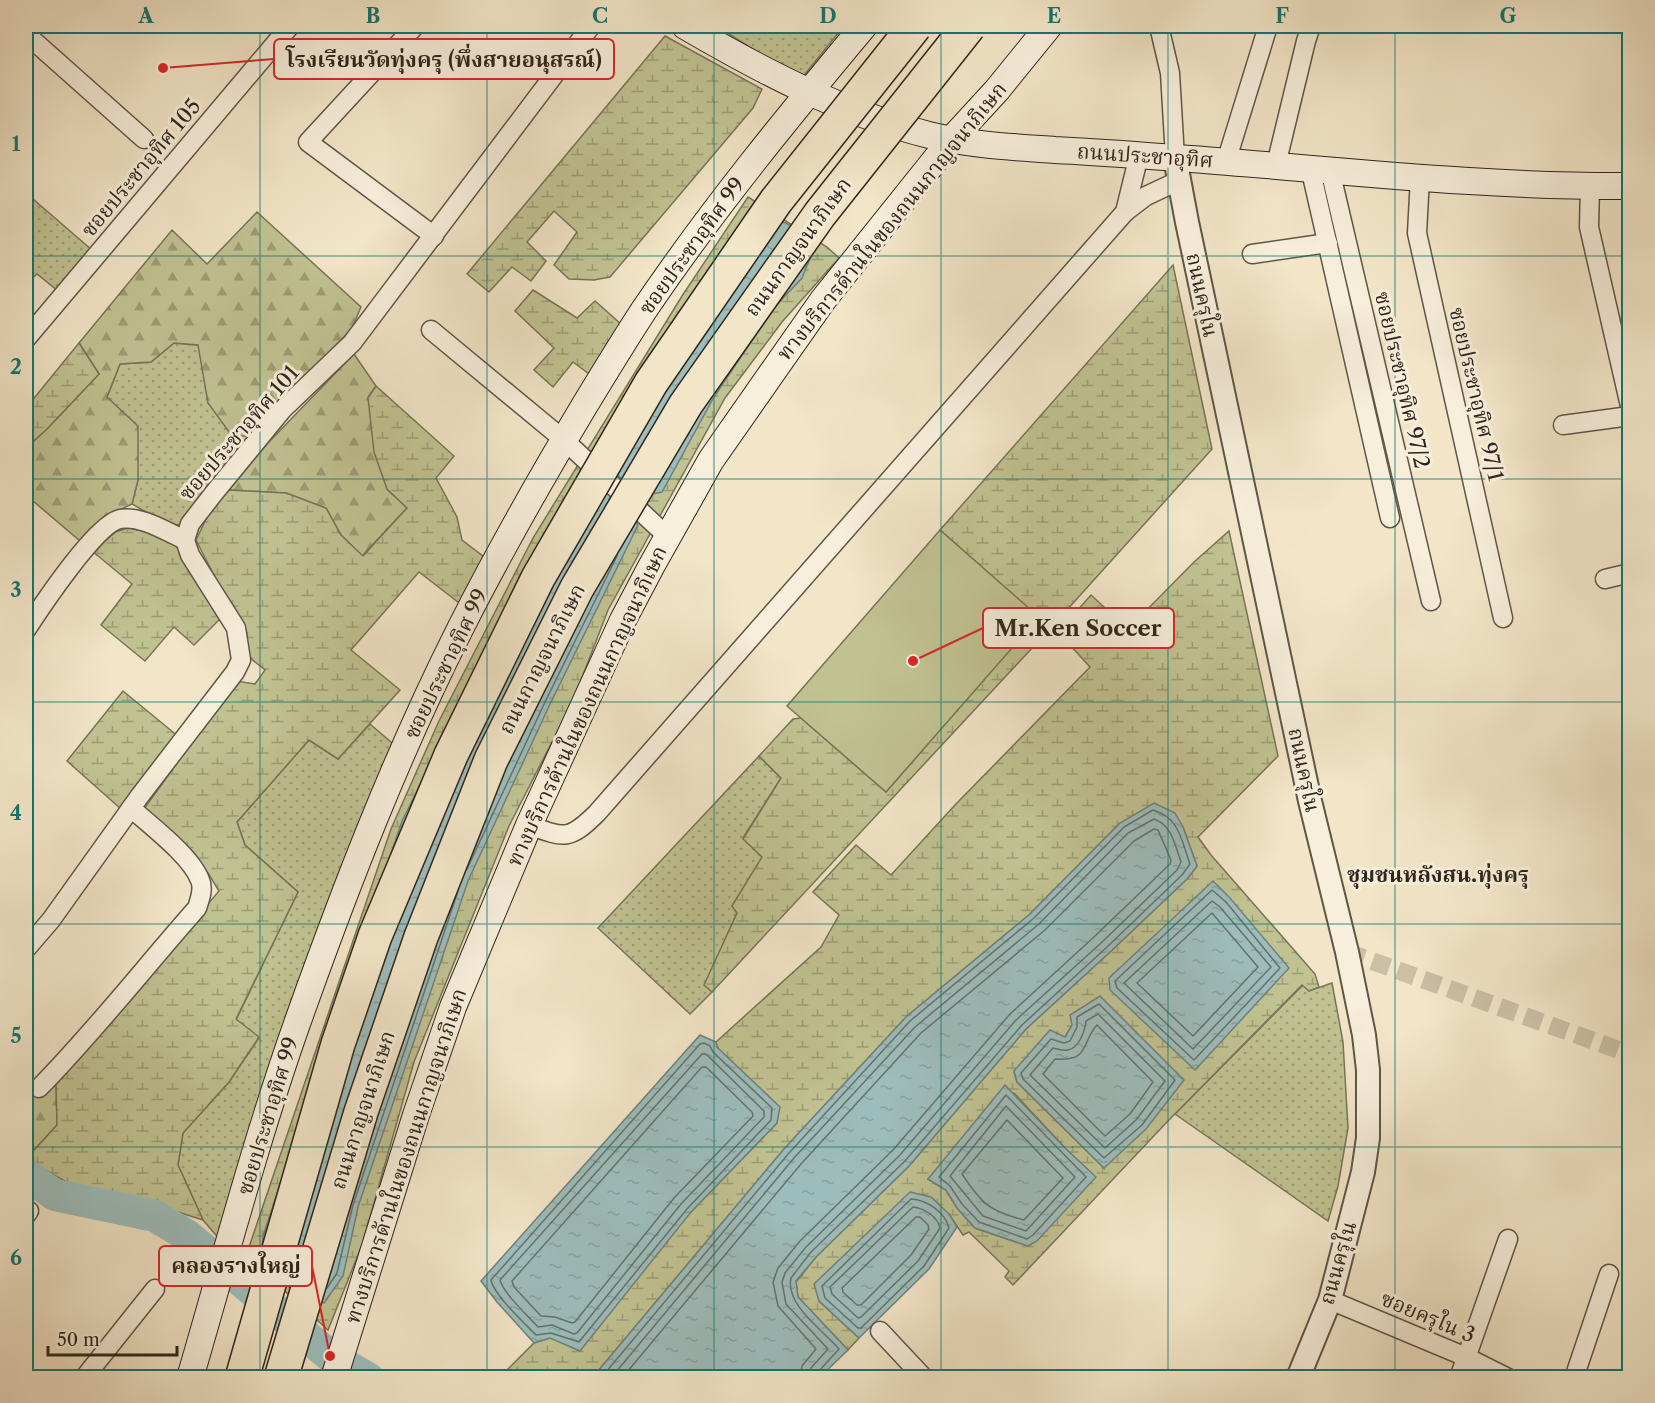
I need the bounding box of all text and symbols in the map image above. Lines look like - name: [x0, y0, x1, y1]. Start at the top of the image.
- text: A: [137, 4, 154, 28]
- text: B: [366, 4, 381, 28]
- text: C: [592, 4, 608, 28]
- text: D: [819, 4, 837, 28]
- text: E: [1047, 4, 1061, 28]
- text: F: [1275, 4, 1289, 28]
- text: G: [1500, 4, 1517, 28]
- callout: โรงเรียนวัดทุ่งครุ (พึ่งสายอนุสรณ์): [274, 39, 614, 79]
- text: โรงเรียนวัดทุ่งครุ (พึ่งสายอนุสรณ์): [285, 43, 602, 74]
- street label: ทางบริการด้านในของถนนกาญจนาภิเษก: [772, 77, 1012, 365]
- street label: ซอยประชาอุทิศ 105: [76, 94, 207, 243]
- text: 1: [12, 132, 21, 156]
- street label: ถนนประชาอุทิศ: [1076, 138, 1214, 175]
- street label: ซอยประชาอุทิศ 99: [633, 172, 751, 320]
- street label: ถนนกาญจนาภิเษก: [739, 173, 857, 321]
- street label: ถนนครุใน: [1179, 250, 1226, 340]
- street label: ซอยประชาอุทิศ 97/2: [1368, 289, 1435, 471]
- street label: ซอยประชาอุทิศ 97/1: [1442, 305, 1509, 484]
- text: 2: [10, 355, 22, 379]
- street label: ซอยประชาอุทิศ 101: [173, 360, 305, 506]
- street label: ทางบริการด้านในของถนนกาญจนาภิเษก: [499, 541, 672, 870]
- text: 3: [10, 578, 22, 602]
- street label: ถนนกาญจนาภิเษก: [493, 579, 590, 738]
- street label: ซอยประชาอุทิศ 99: [398, 585, 494, 744]
- callout: Mr.Ken Soccer: [983, 608, 1174, 648]
- text: Mr.Ken Soccer: [995, 615, 1162, 642]
- street label: ถนนครุใน: [1281, 725, 1328, 815]
- text: 4: [10, 801, 22, 825]
- district label: ชุมชนหลังสน.ทุ่งครุ: [1347, 861, 1529, 889]
- street label: ทางบริการด้านในของถนนกาญจนาภิเษก: [338, 985, 472, 1326]
- text: 5: [10, 1024, 22, 1048]
- street label: ถนนกาญจนาภิเษก: [325, 1027, 400, 1192]
- street label: ซอยประชาอุทิศ 99: [232, 1034, 305, 1198]
- street label: ถนนครุใน: [1312, 1218, 1363, 1308]
- text: 6: [10, 1246, 22, 1270]
- callout: คลองรางใหญ่: [159, 1246, 312, 1286]
- text: คลองรางใหญ่: [171, 1251, 301, 1279]
- street label: ซอยครุใน 3: [1377, 1284, 1480, 1349]
- scale bar: [48, 1319, 177, 1357]
- text: 50 m: [57, 1329, 100, 1351]

